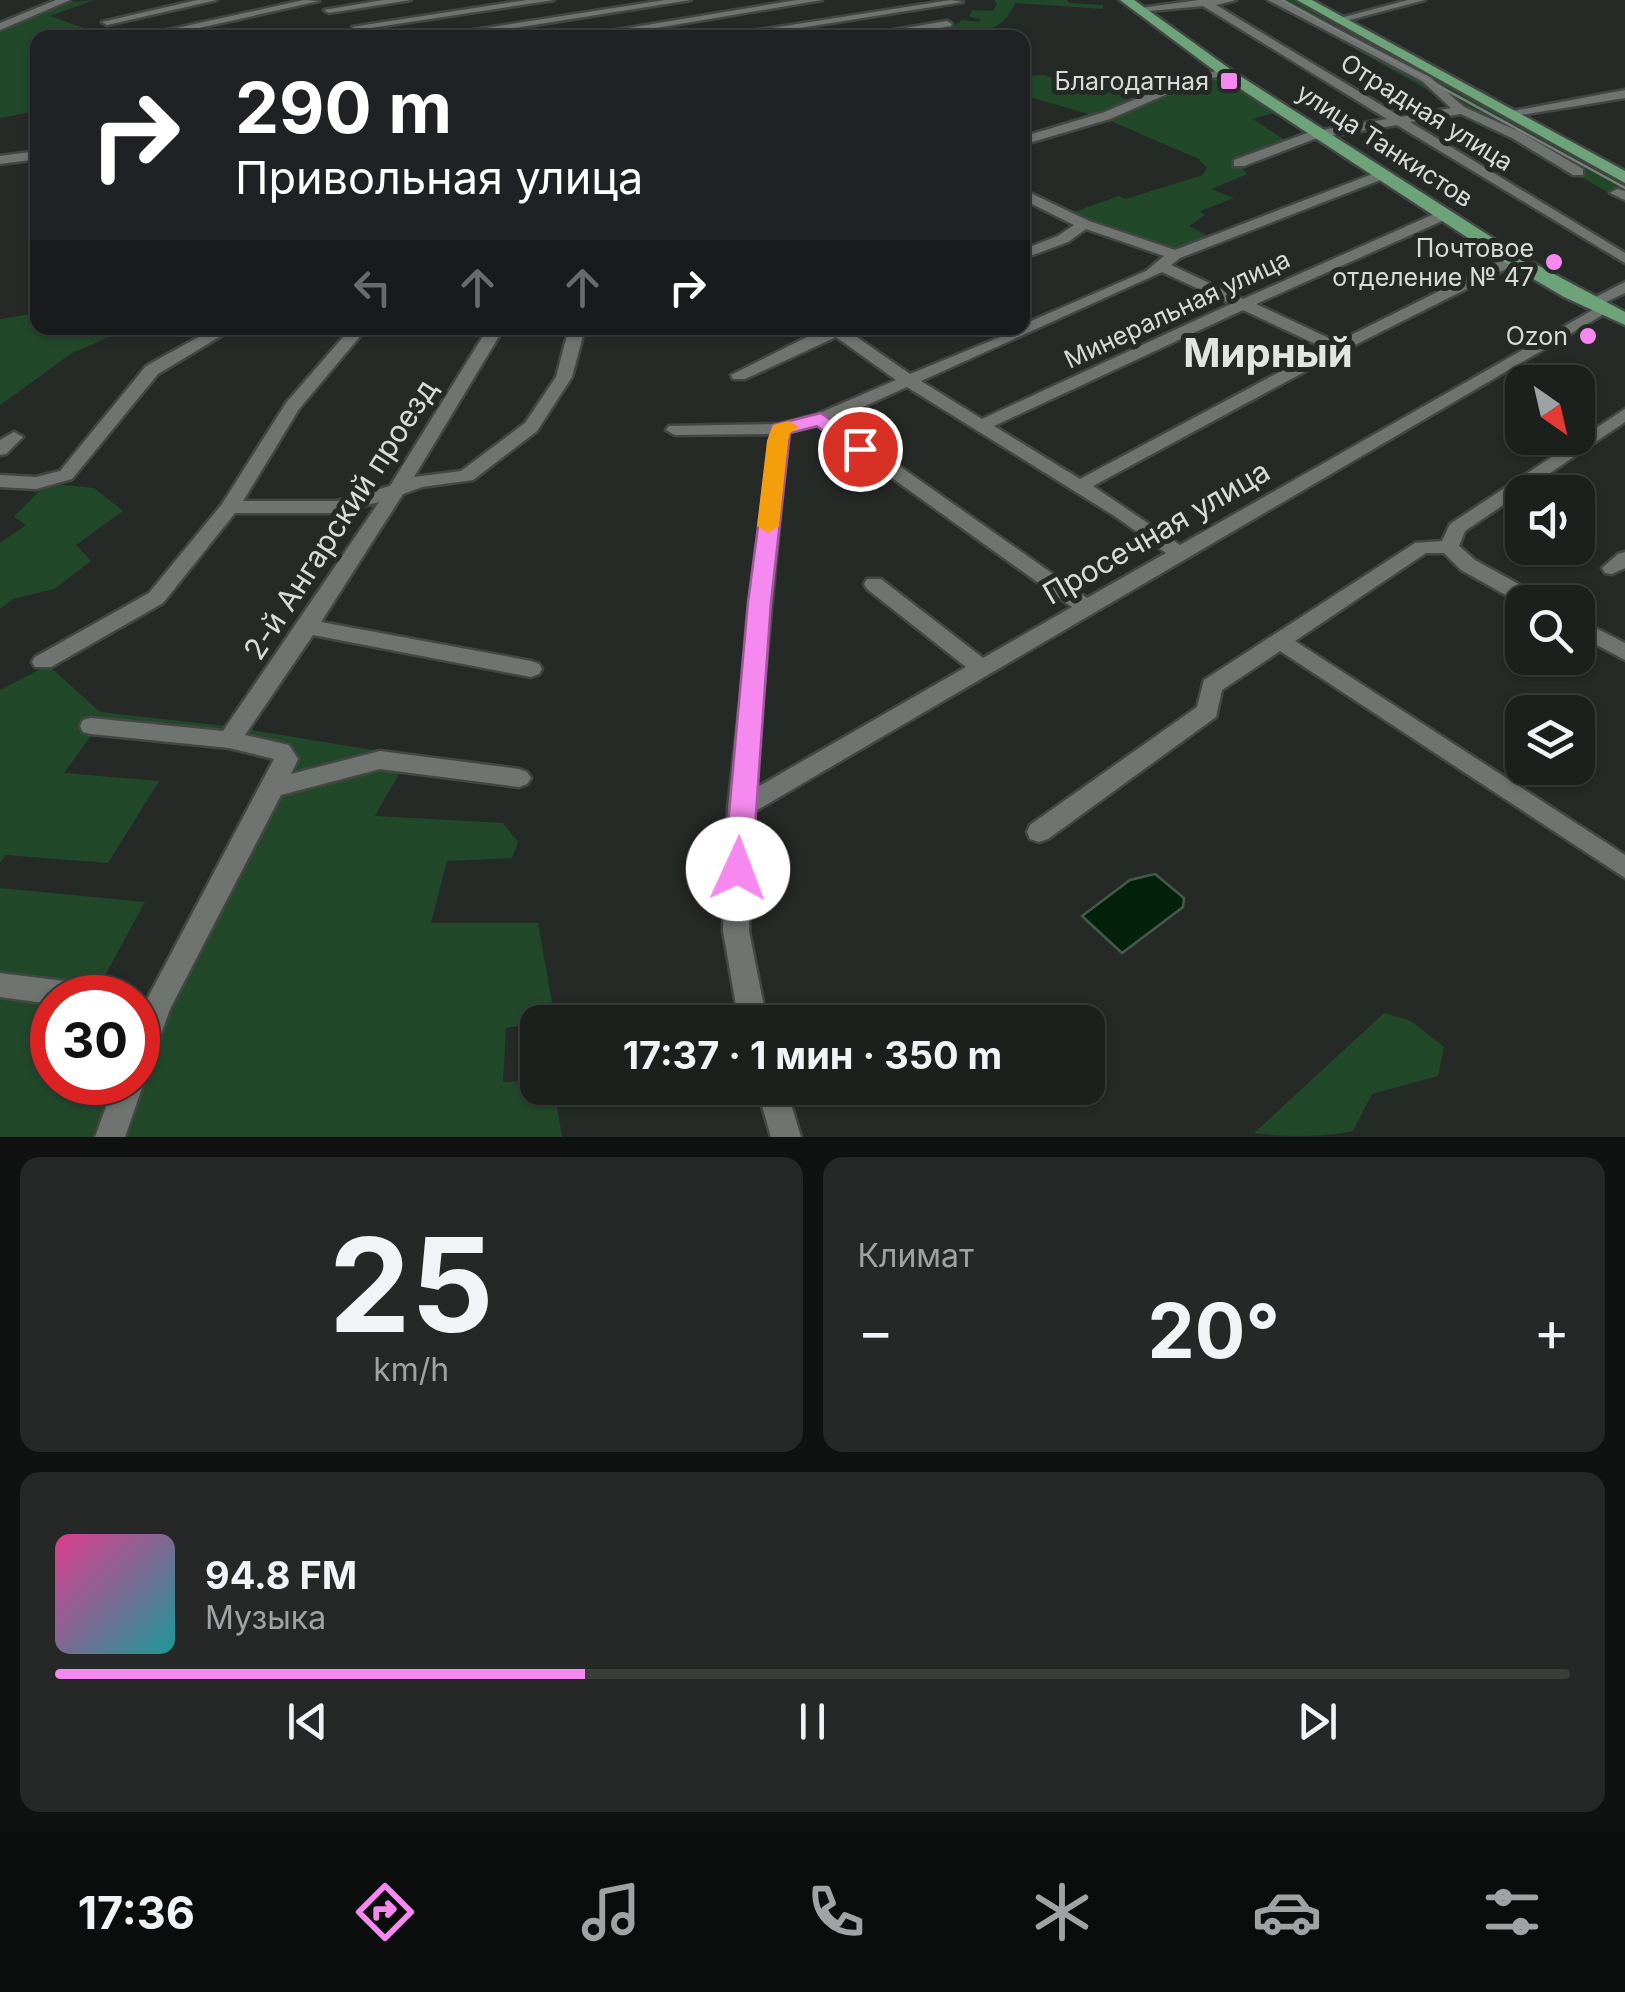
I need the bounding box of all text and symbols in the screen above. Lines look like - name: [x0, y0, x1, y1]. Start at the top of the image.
- street label: Отрадная улица: [1335, 47, 1519, 177]
- text: 290 m: [235, 65, 452, 150]
- place label: Благодатная: [1055, 66, 1209, 96]
- icon: right: [70, 70, 200, 200]
- marker: Благодатная: [1218, 70, 1240, 92]
- street label: улица Танкистов: [1291, 77, 1479, 213]
- text: Привольная улица: [235, 150, 643, 205]
- place label: Почтовое отделение № 47: [1332, 233, 1534, 292]
- street label: Минеральная улица: [1059, 244, 1295, 374]
- marker: Почтовое отделение № 47: [1543, 251, 1565, 273]
- icon: left: [345, 260, 400, 315]
- icon: ahead: [450, 260, 505, 315]
- icon: ahead: [555, 260, 610, 315]
- icon: right: [660, 260, 715, 315]
- place label: Ozon: [1506, 321, 1568, 351]
- marker: Ozon: [1577, 325, 1599, 347]
- district label: Мирный: [1183, 328, 1353, 377]
- north arrow: [1505, 365, 1595, 455]
- map controls: [1505, 365, 1595, 785]
- street label: 2-й Ангарский проезд: [236, 372, 444, 666]
- pin: [818, 407, 903, 492]
- icon: arrive: [833, 422, 888, 477]
- street label: Просечная улица: [1036, 452, 1276, 612]
- button: sound: [1505, 475, 1595, 565]
- button: search: [1505, 585, 1595, 675]
- button: layers: [1505, 695, 1595, 785]
- position arrow: [686, 817, 790, 921]
- speed limit sign: 30: [30, 975, 160, 1105]
- text: 17:37 · 1 мин · 350 m: [623, 1032, 1002, 1078]
- text: 25: [329, 1206, 494, 1363]
- text: Климат: [858, 1236, 974, 1275]
- text: 20°: [1148, 1285, 1280, 1376]
- text: −: [858, 1298, 894, 1364]
- text: +: [1534, 1298, 1570, 1364]
- text: km/h: [373, 1350, 449, 1389]
- text: 94.8 FM: [205, 1552, 357, 1598]
- text: Музыка: [205, 1598, 326, 1637]
- icon: previous: [280, 1694, 335, 1749]
- icon: pause: [785, 1694, 840, 1749]
- icon: next: [1290, 1694, 1345, 1749]
- icon: directions: [350, 1877, 420, 1947]
- icon: music: [576, 1877, 646, 1947]
- icon: phone: [801, 1877, 871, 1947]
- icon: climate: [1027, 1877, 1097, 1947]
- icon: car: [1252, 1877, 1322, 1947]
- icon: filters: [1477, 1877, 1547, 1947]
- text: 17:36: [78, 1885, 195, 1940]

